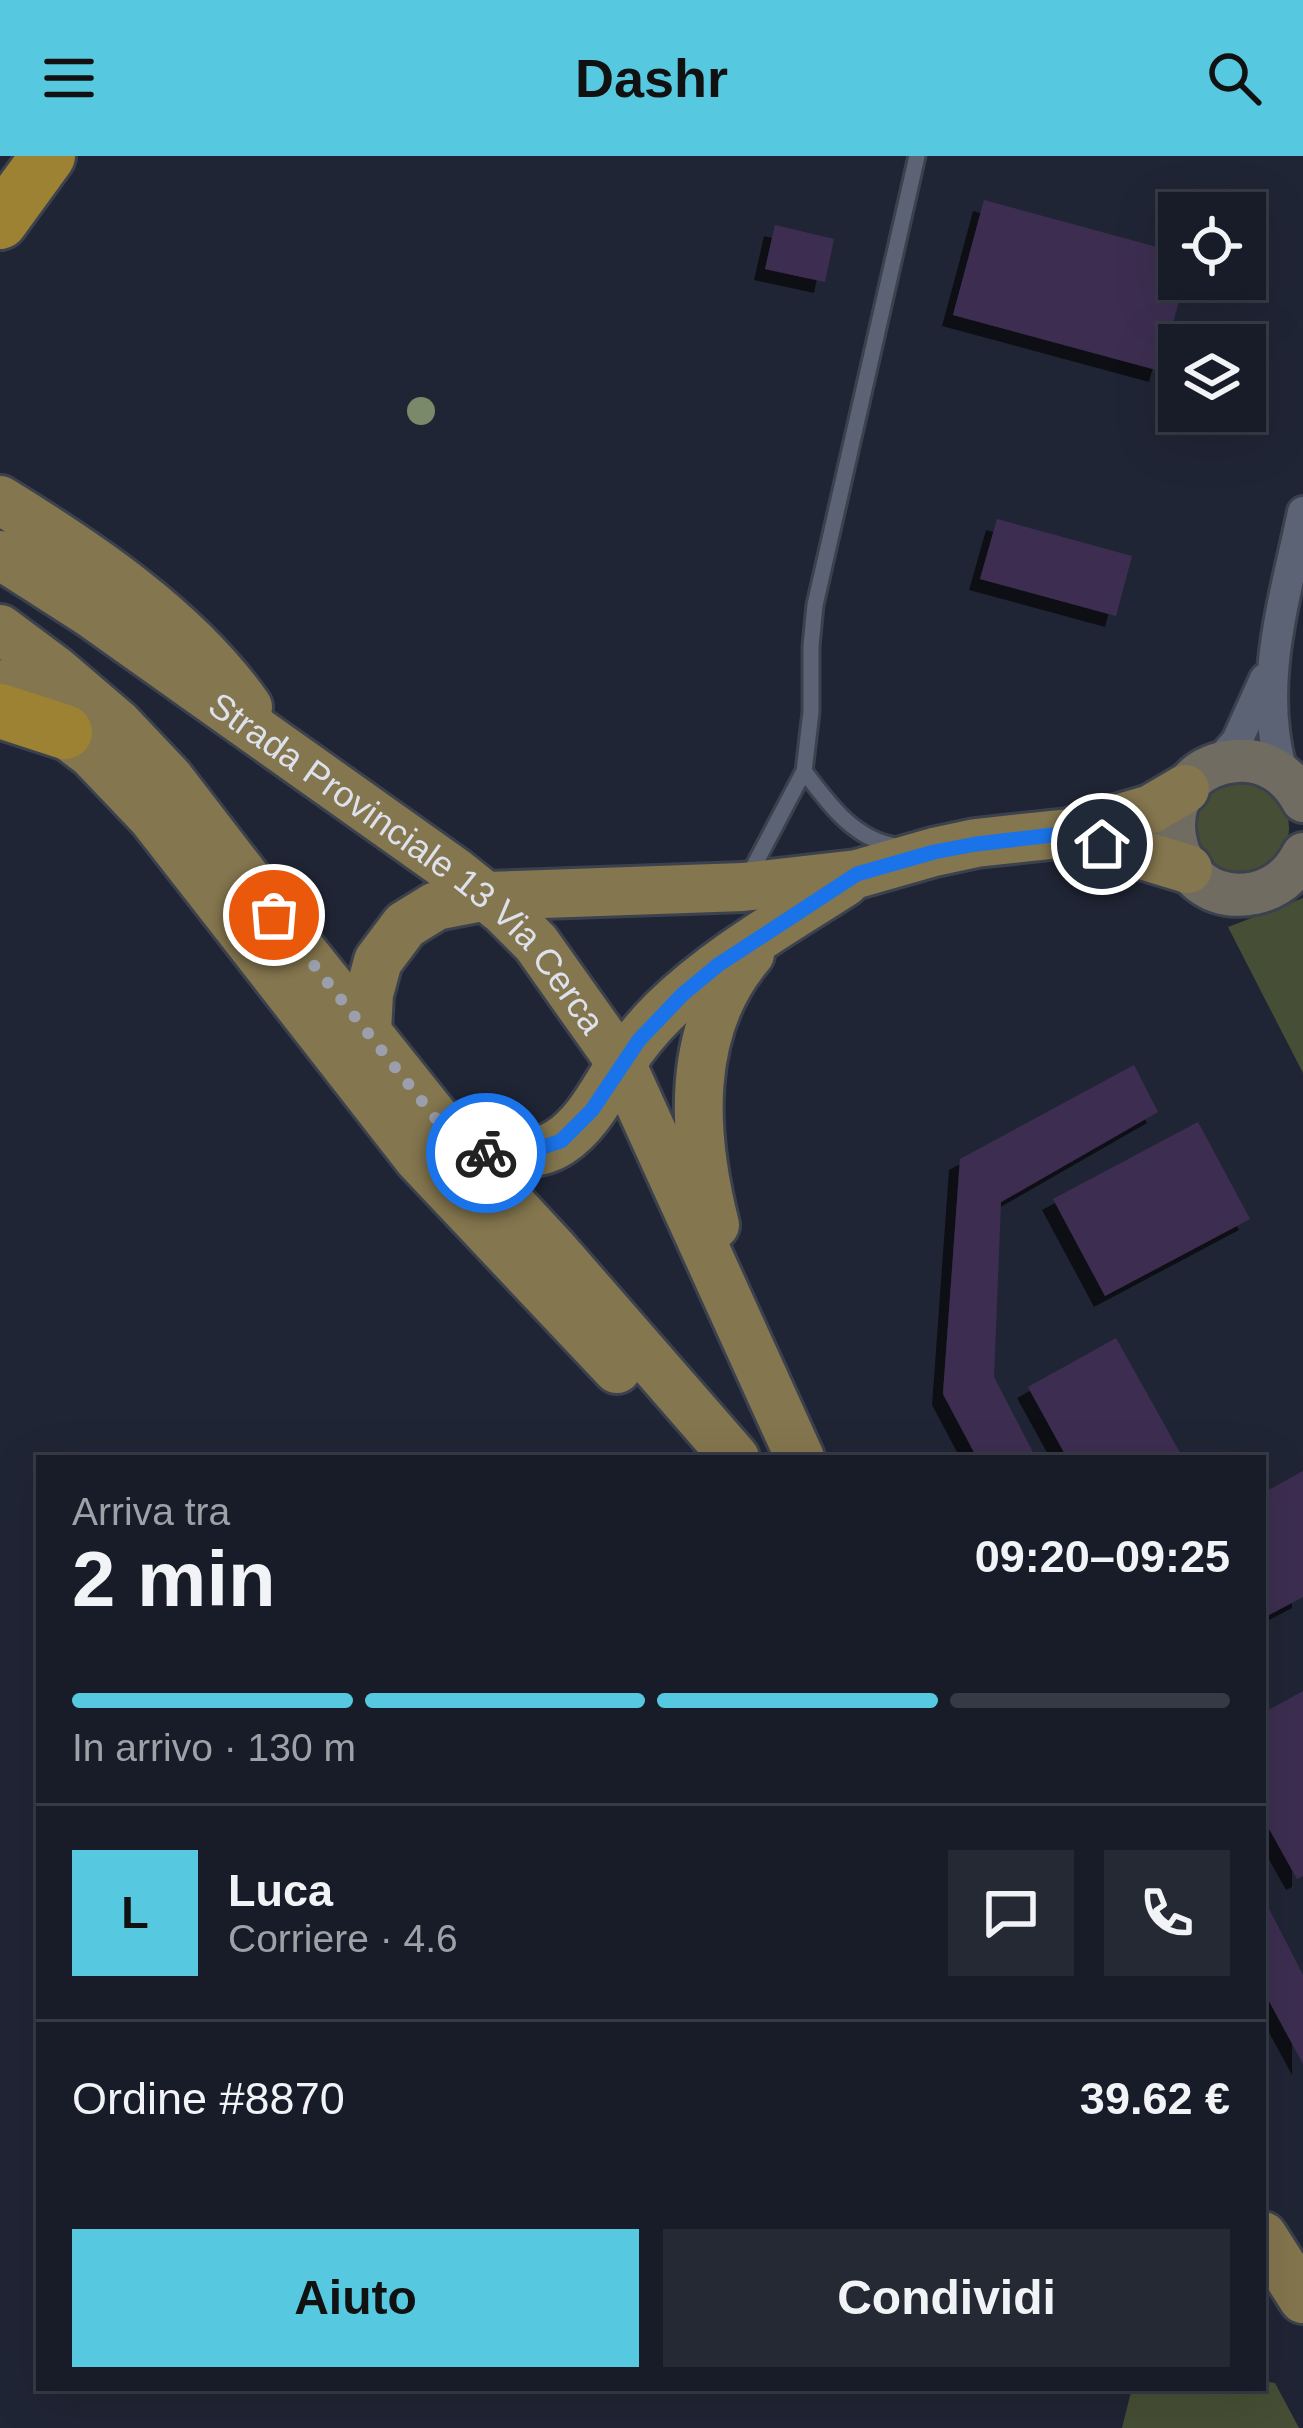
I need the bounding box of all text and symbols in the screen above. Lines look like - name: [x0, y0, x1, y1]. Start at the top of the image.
- icon: menu: [36, 45, 102, 111]
- icon: search: [1201, 45, 1267, 111]
- text: Dashr: [575, 48, 728, 108]
- map controls: [1158, 192, 1266, 432]
- button: locate: [1158, 192, 1266, 300]
- button: layers: [1158, 324, 1266, 432]
- street label: Strada Provinciale 13 Via Cerca: [201, 684, 614, 1042]
- pin: [1051, 793, 1153, 895]
- icon: home: [1069, 811, 1135, 877]
- pin: [223, 864, 325, 966]
- icon: bag: [241, 882, 307, 948]
- courier: [426, 1093, 546, 1213]
- icon: bike: [453, 1120, 519, 1186]
- text: Arriva tra: [72, 1490, 230, 1533]
- text: 09:20–09:25: [975, 1531, 1230, 1582]
- text: 2 min: [72, 1535, 276, 1623]
- text: In arrivo · 130 m: [72, 1726, 356, 1769]
- button: chat: [948, 1850, 1074, 1976]
- button: phone: [1104, 1850, 1230, 1976]
- text: Luca: [228, 1865, 333, 1916]
- text: L: [121, 1887, 149, 1938]
- text: Corriere · 4.6: [228, 1917, 458, 1960]
- text: Ordine #8870: [72, 2073, 345, 2124]
- text: 39.62 €: [1080, 2073, 1230, 2124]
- button: Aiuto: [72, 2229, 639, 2367]
- button: Condividi: [663, 2229, 1230, 2367]

